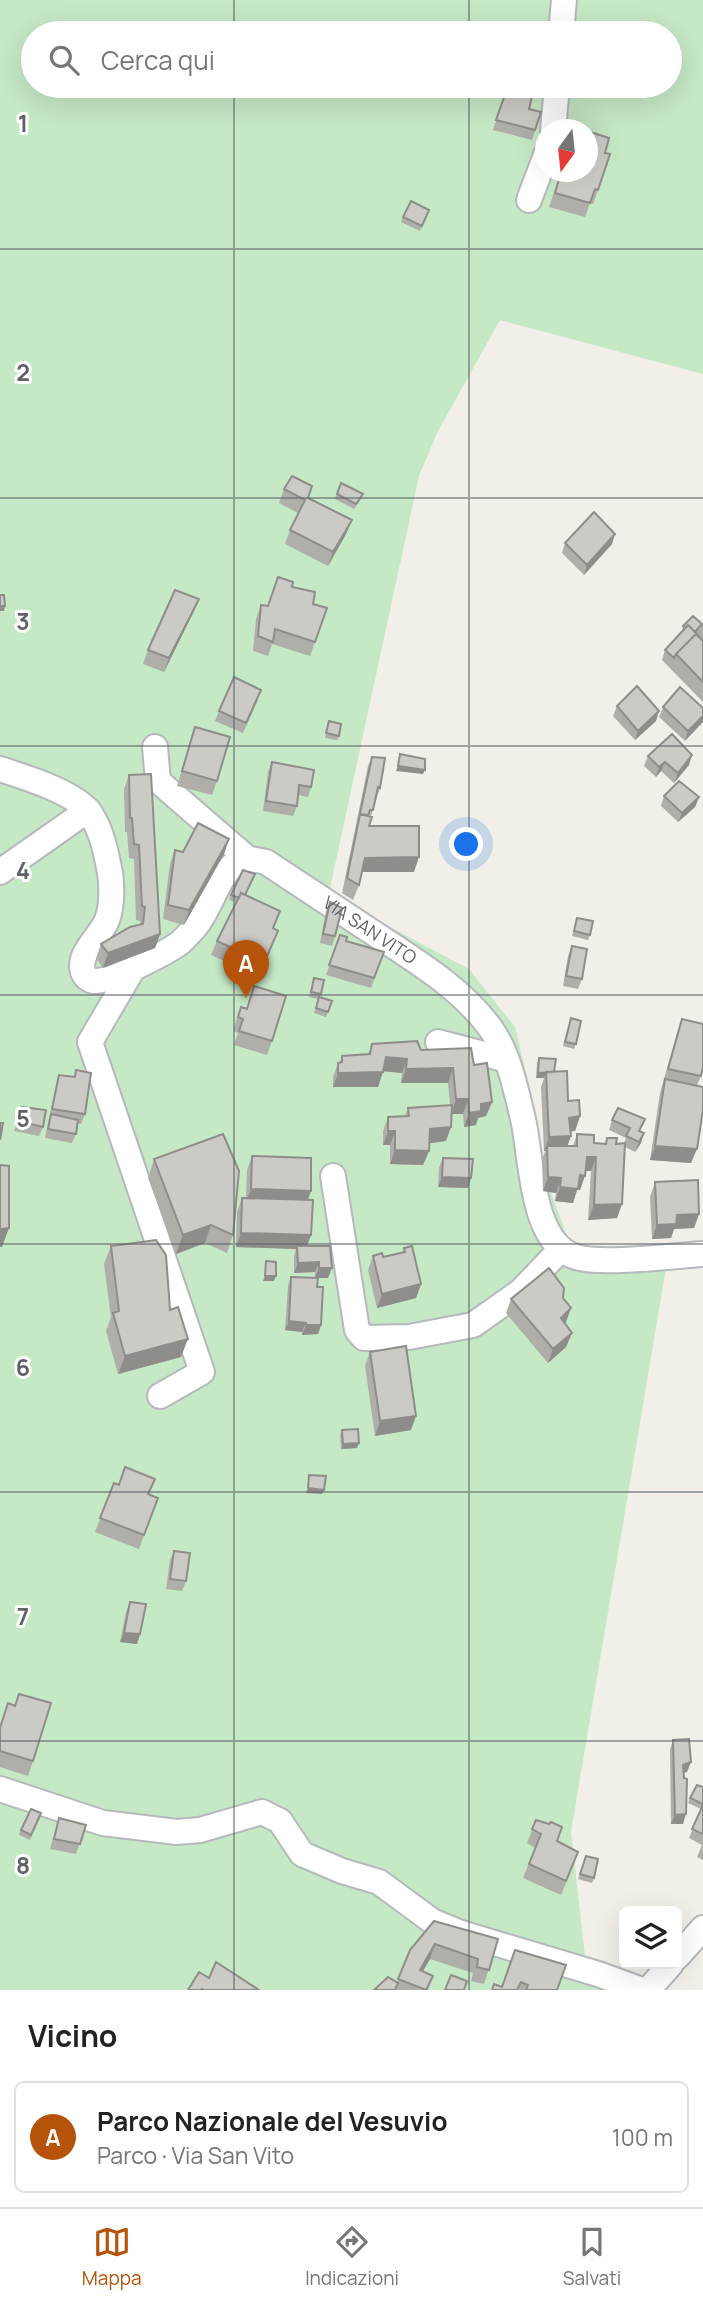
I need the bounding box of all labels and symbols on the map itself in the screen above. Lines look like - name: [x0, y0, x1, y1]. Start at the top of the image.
- text: 1: [18, 107, 28, 139]
- north arrow: [535, 119, 598, 182]
- text: 2: [16, 356, 30, 388]
- text: 3: [16, 605, 30, 637]
- your location: [449, 827, 483, 861]
- text: 4: [16, 854, 30, 886]
- street label: VIA SAN VITO: [319, 890, 422, 969]
- pin: A: [223, 940, 269, 998]
- text: 5: [16, 1102, 30, 1134]
- text: 6: [16, 1351, 30, 1383]
- text: 7: [17, 1600, 29, 1632]
- text: 8: [16, 1849, 30, 1881]

